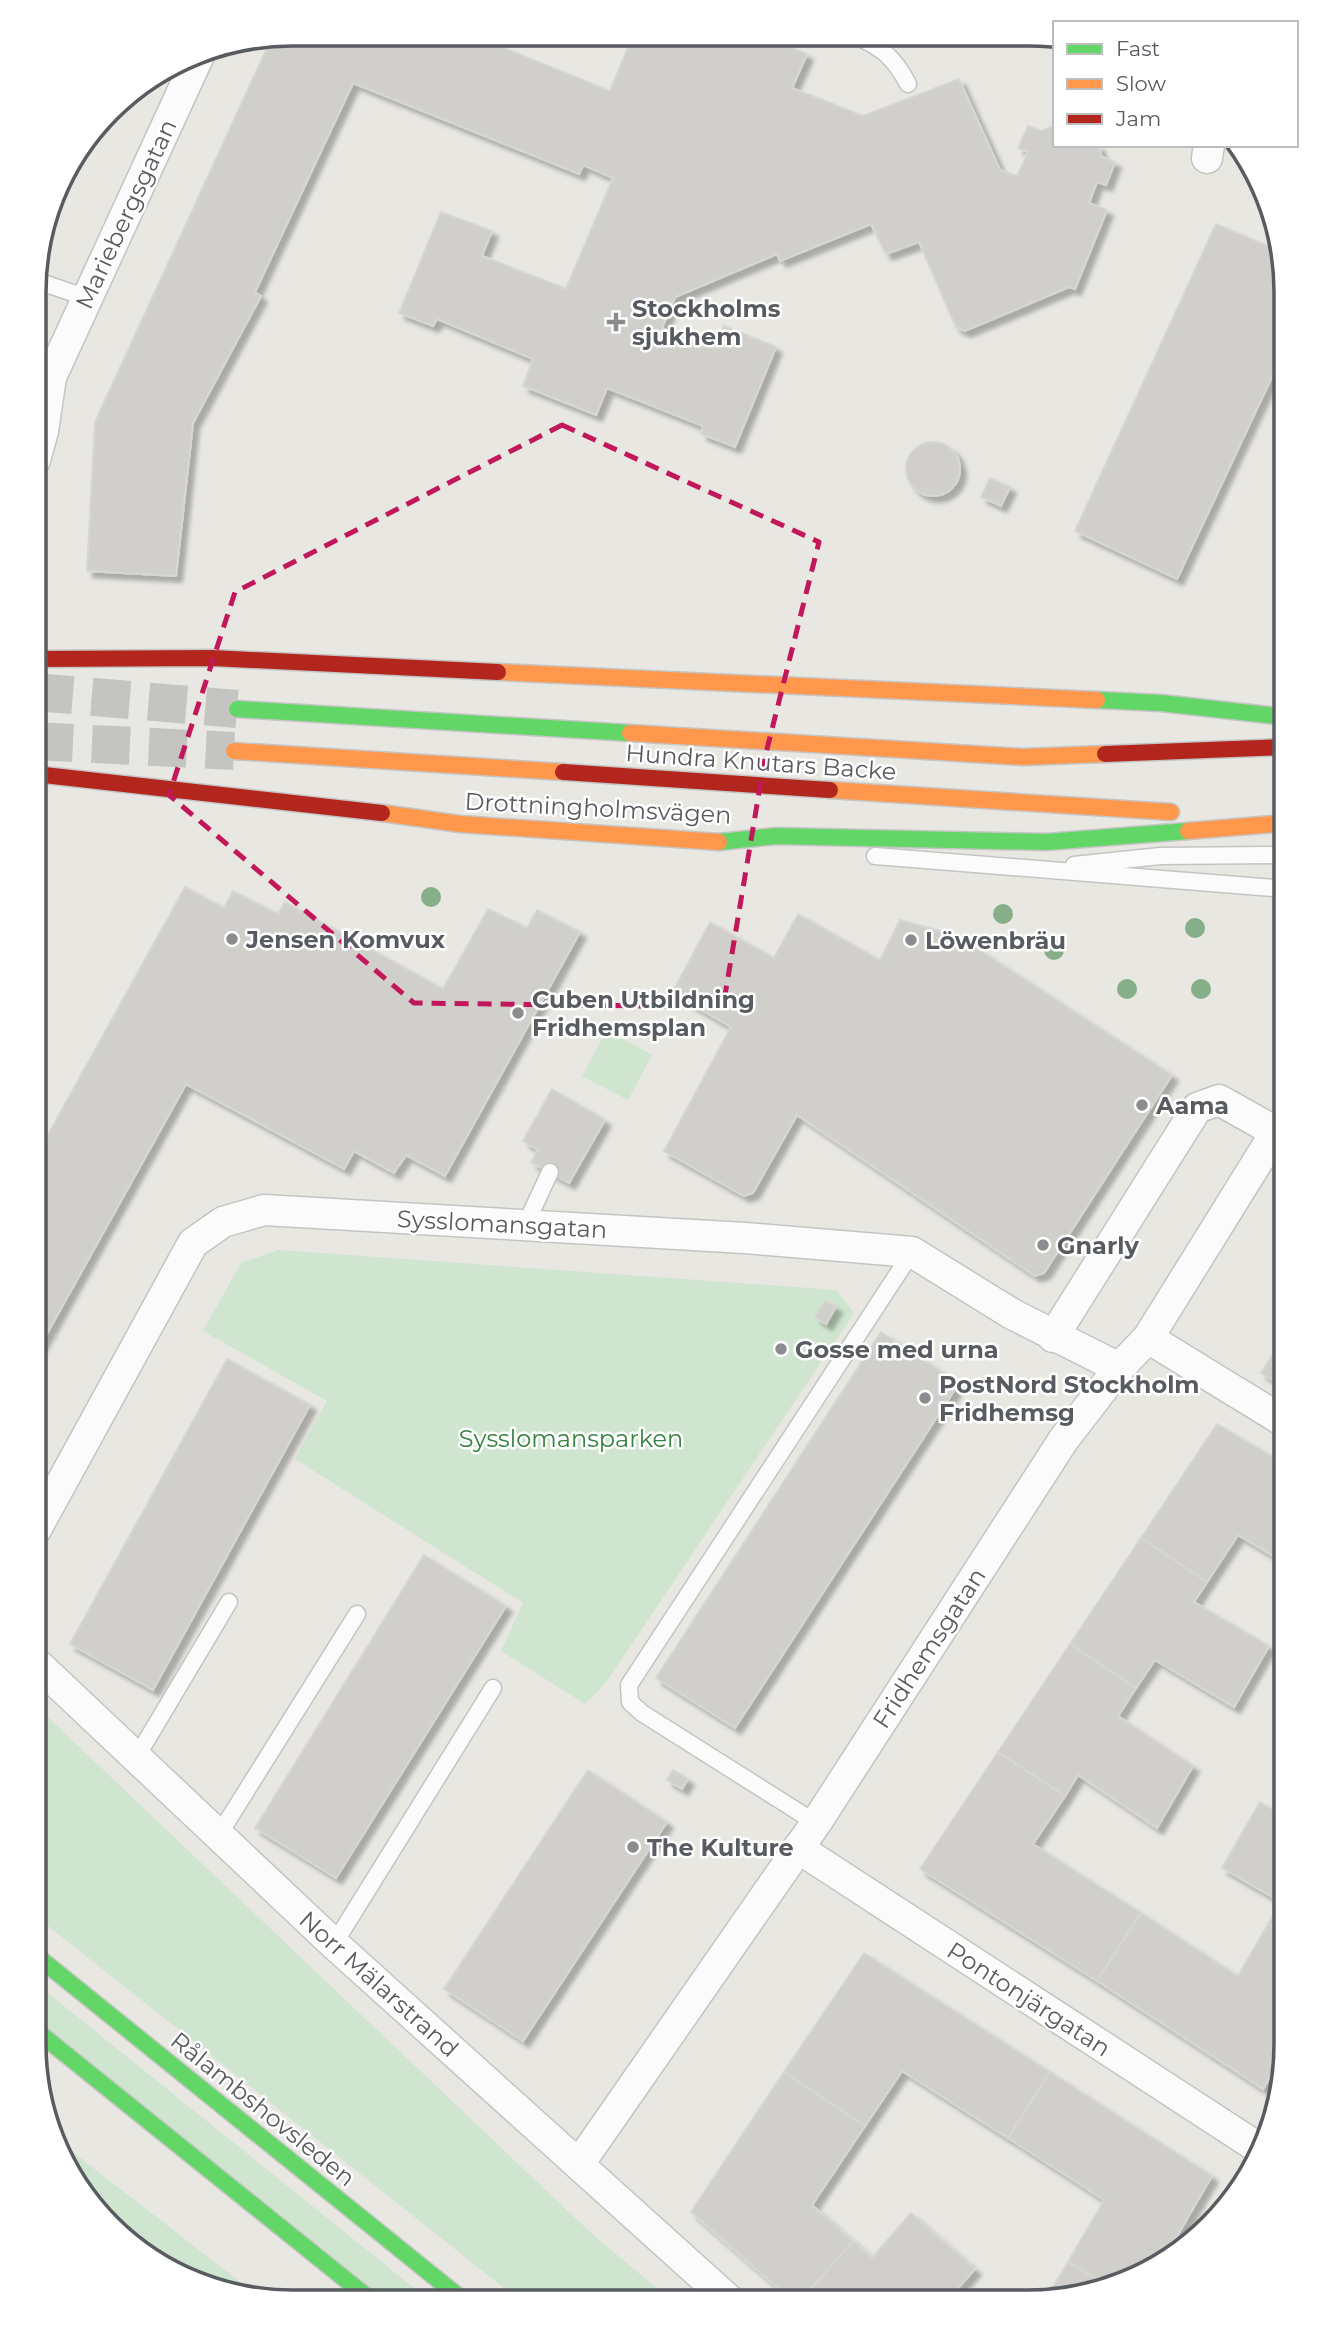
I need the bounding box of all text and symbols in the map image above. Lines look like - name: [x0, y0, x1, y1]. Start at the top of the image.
- legend: [1053, 21, 1298, 147]
- text: Fast: [1116, 36, 1160, 61]
- text: Slow: [1116, 71, 1166, 96]
- text: Jam: [1115, 106, 1161, 131]
- street label: Mariebergsgatan: [69, 115, 183, 313]
- place label: Stockholms sjukhem: [632, 294, 781, 351]
- marker: Stockholms sjukhem: [606, 312, 626, 332]
- street label: Hundra Knutars Backe: [625, 738, 897, 786]
- street label: Drottningholmsvägen: [464, 787, 732, 829]
- place label: Jensen Komvux: [245, 925, 446, 954]
- place label: Löwenbräu: [925, 926, 1066, 955]
- marker: Jensen Komvux: [224, 931, 240, 947]
- marker: Löwenbräu: [903, 932, 919, 948]
- place label: Cuben Utbildning Fridhemsplan: [532, 985, 755, 1042]
- marker: Cuben Utbildning Fridhemsplan: [510, 1005, 526, 1021]
- place label: Aama: [1155, 1091, 1229, 1120]
- marker: Aama: [1134, 1097, 1150, 1113]
- street label: Sysslomansgatan: [396, 1204, 608, 1244]
- place label: Gnarly: [1057, 1231, 1139, 1260]
- marker: Gnarly: [1035, 1237, 1051, 1253]
- place label: Gosse med urna: [795, 1335, 999, 1364]
- marker: Gosse med urna: [773, 1341, 789, 1357]
- place label: PostNord Stockholm Fridhemsg: [939, 1370, 1200, 1427]
- marker: PostNord Stockholm Fridhemsg: [917, 1390, 933, 1406]
- park label: Sysslomansparken: [459, 1424, 683, 1453]
- street label: Fridhemsgatan: [866, 1562, 992, 1734]
- place label: The Kulture: [647, 1833, 794, 1862]
- marker: The Kulture: [625, 1839, 641, 1855]
- street label: Norr Mälarstrand: [294, 1905, 464, 2063]
- street label: Pontonjärgatan: [942, 1935, 1116, 2063]
- street label: Rålambshovsleden: [165, 2026, 361, 2192]

